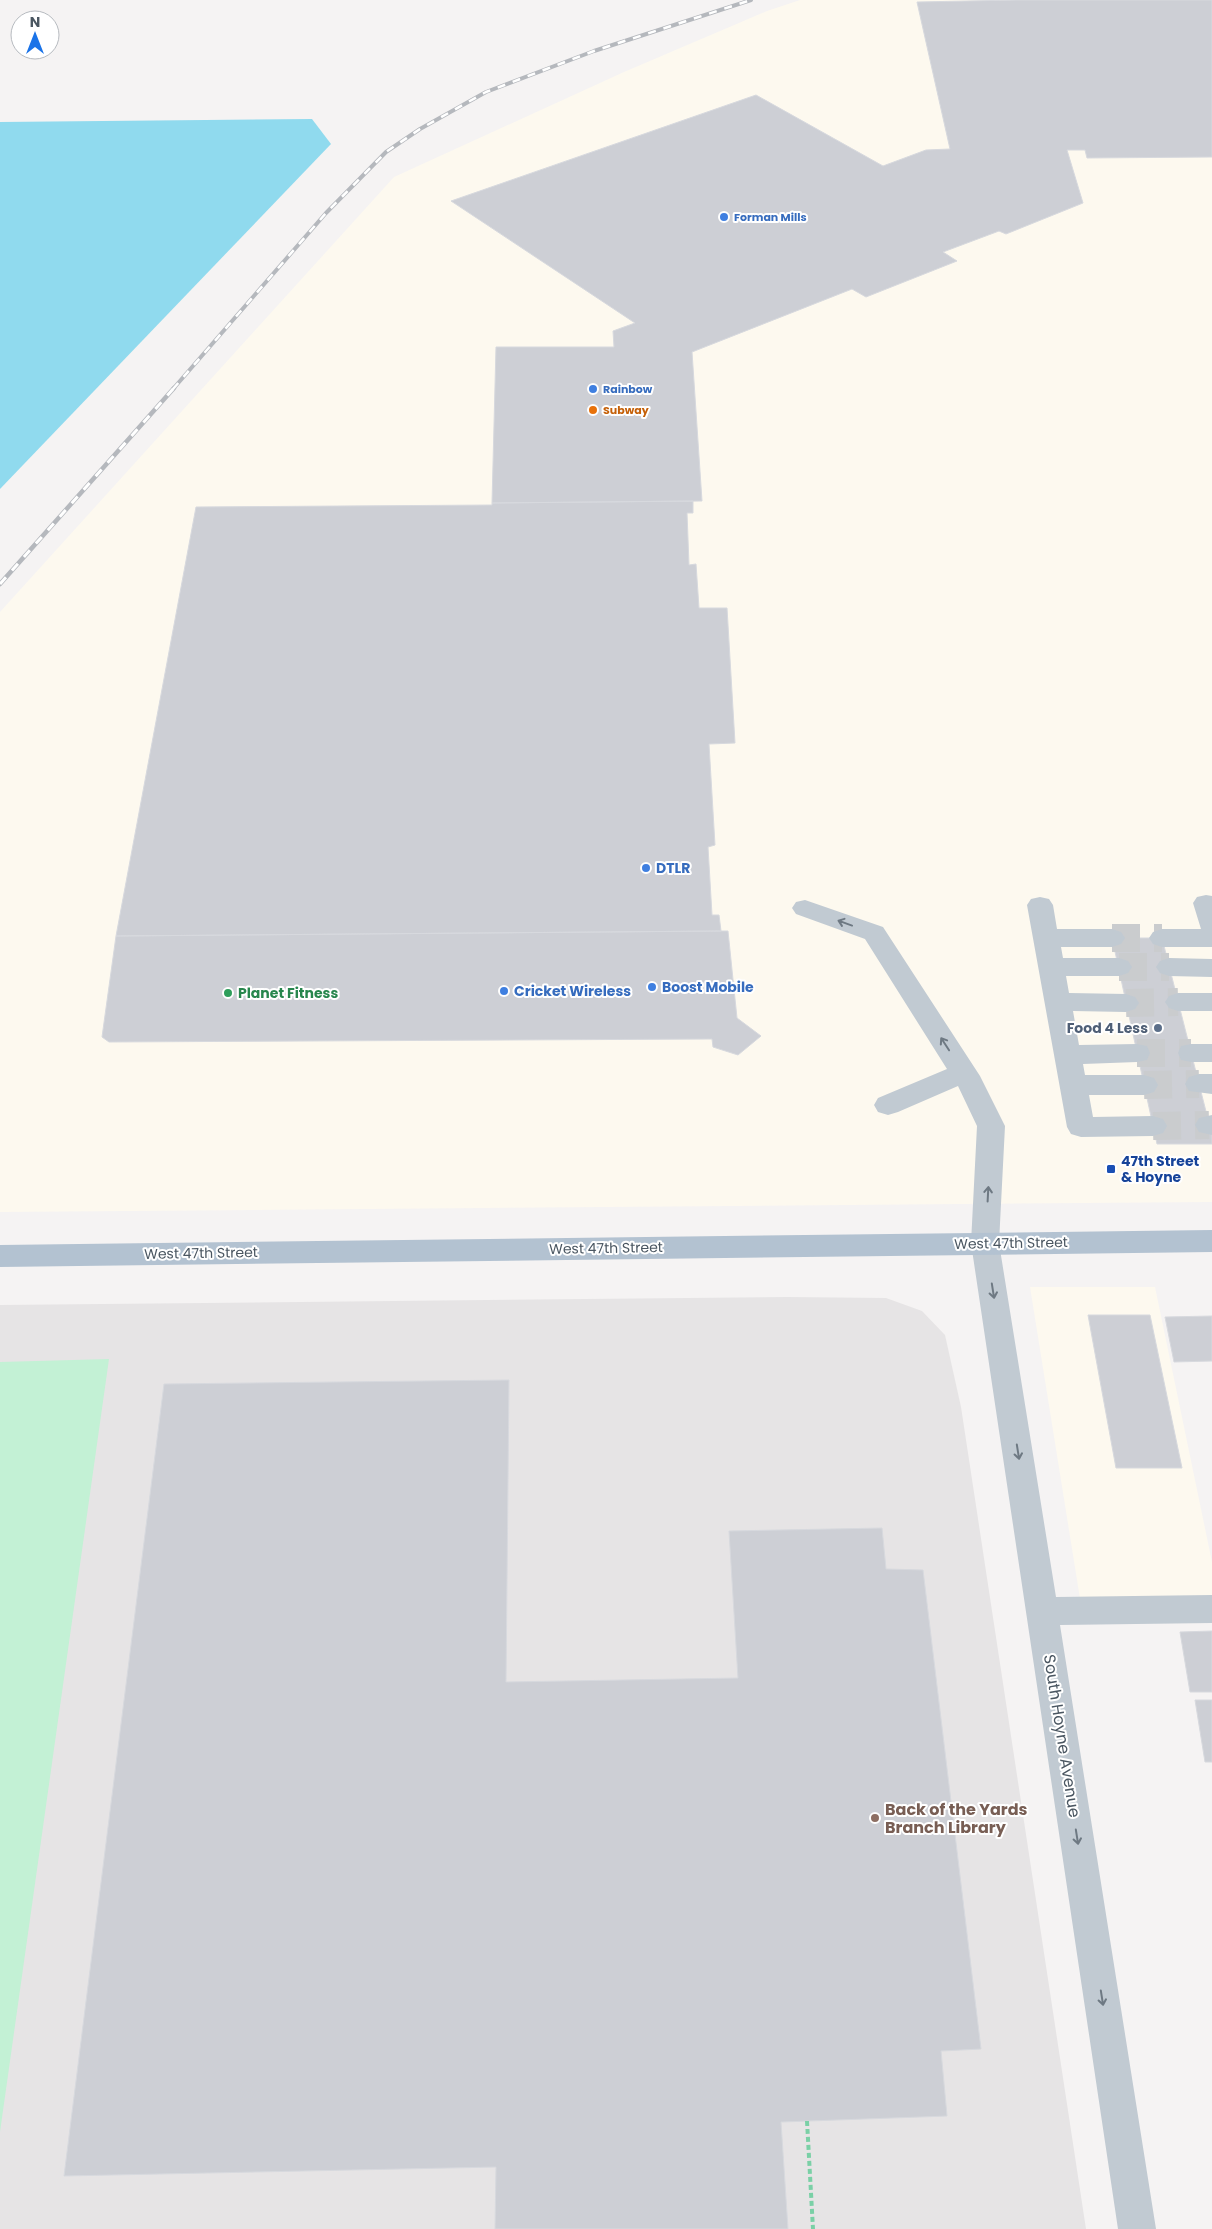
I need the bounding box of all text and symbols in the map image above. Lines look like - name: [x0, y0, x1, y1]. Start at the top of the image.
- north arrow: [10, 10, 60, 60]
- text: N: [30, 12, 40, 32]
- place label: Forman Mills: [734, 209, 807, 225]
- marker: Forman Mills: [718, 211, 730, 223]
- place label: Rainbow: [603, 381, 653, 397]
- marker: Rainbow: [587, 383, 599, 395]
- place label: Subway: [603, 402, 649, 418]
- marker: Subway: [587, 404, 599, 416]
- place label: DTLR: [656, 858, 690, 878]
- marker: DTLR: [640, 862, 652, 874]
- one-way arrow: [838, 918, 853, 927]
- place label: Boost Mobile: [662, 977, 754, 997]
- place label: Cricket Wireless: [514, 981, 631, 1001]
- marker: Boost Mobile: [646, 981, 658, 993]
- place label: Planet Fitness: [238, 983, 338, 1003]
- marker: Cricket Wireless: [498, 985, 510, 997]
- marker: Planet Fitness: [222, 987, 234, 999]
- place label: Food 4 Less: [1067, 1018, 1148, 1038]
- marker: Food 4 Less: [1152, 1022, 1164, 1034]
- one-way arrow: [939, 1037, 950, 1051]
- place label: 47th Street & Hoyne: [1121, 1151, 1200, 1187]
- marker: 47th Street & Hoyne: [1105, 1163, 1117, 1175]
- one-way arrow: [983, 1186, 993, 1202]
- street label: West 47th Street: [954, 1232, 1068, 1254]
- street label: West 47th Street: [549, 1237, 663, 1259]
- street label: West 47th Street: [144, 1242, 258, 1264]
- one-way arrow: [988, 1283, 998, 1299]
- one-way arrow: [1013, 1443, 1023, 1459]
- street label: South Hoyne Avenue: [1038, 1653, 1086, 1819]
- place label: Back of the Yards Branch Library: [885, 1798, 1028, 1839]
- marker: Back of the Yards Branch Library: [869, 1812, 881, 1824]
- one-way arrow: [1072, 1829, 1082, 1845]
- one-way arrow: [1097, 1989, 1107, 2005]

